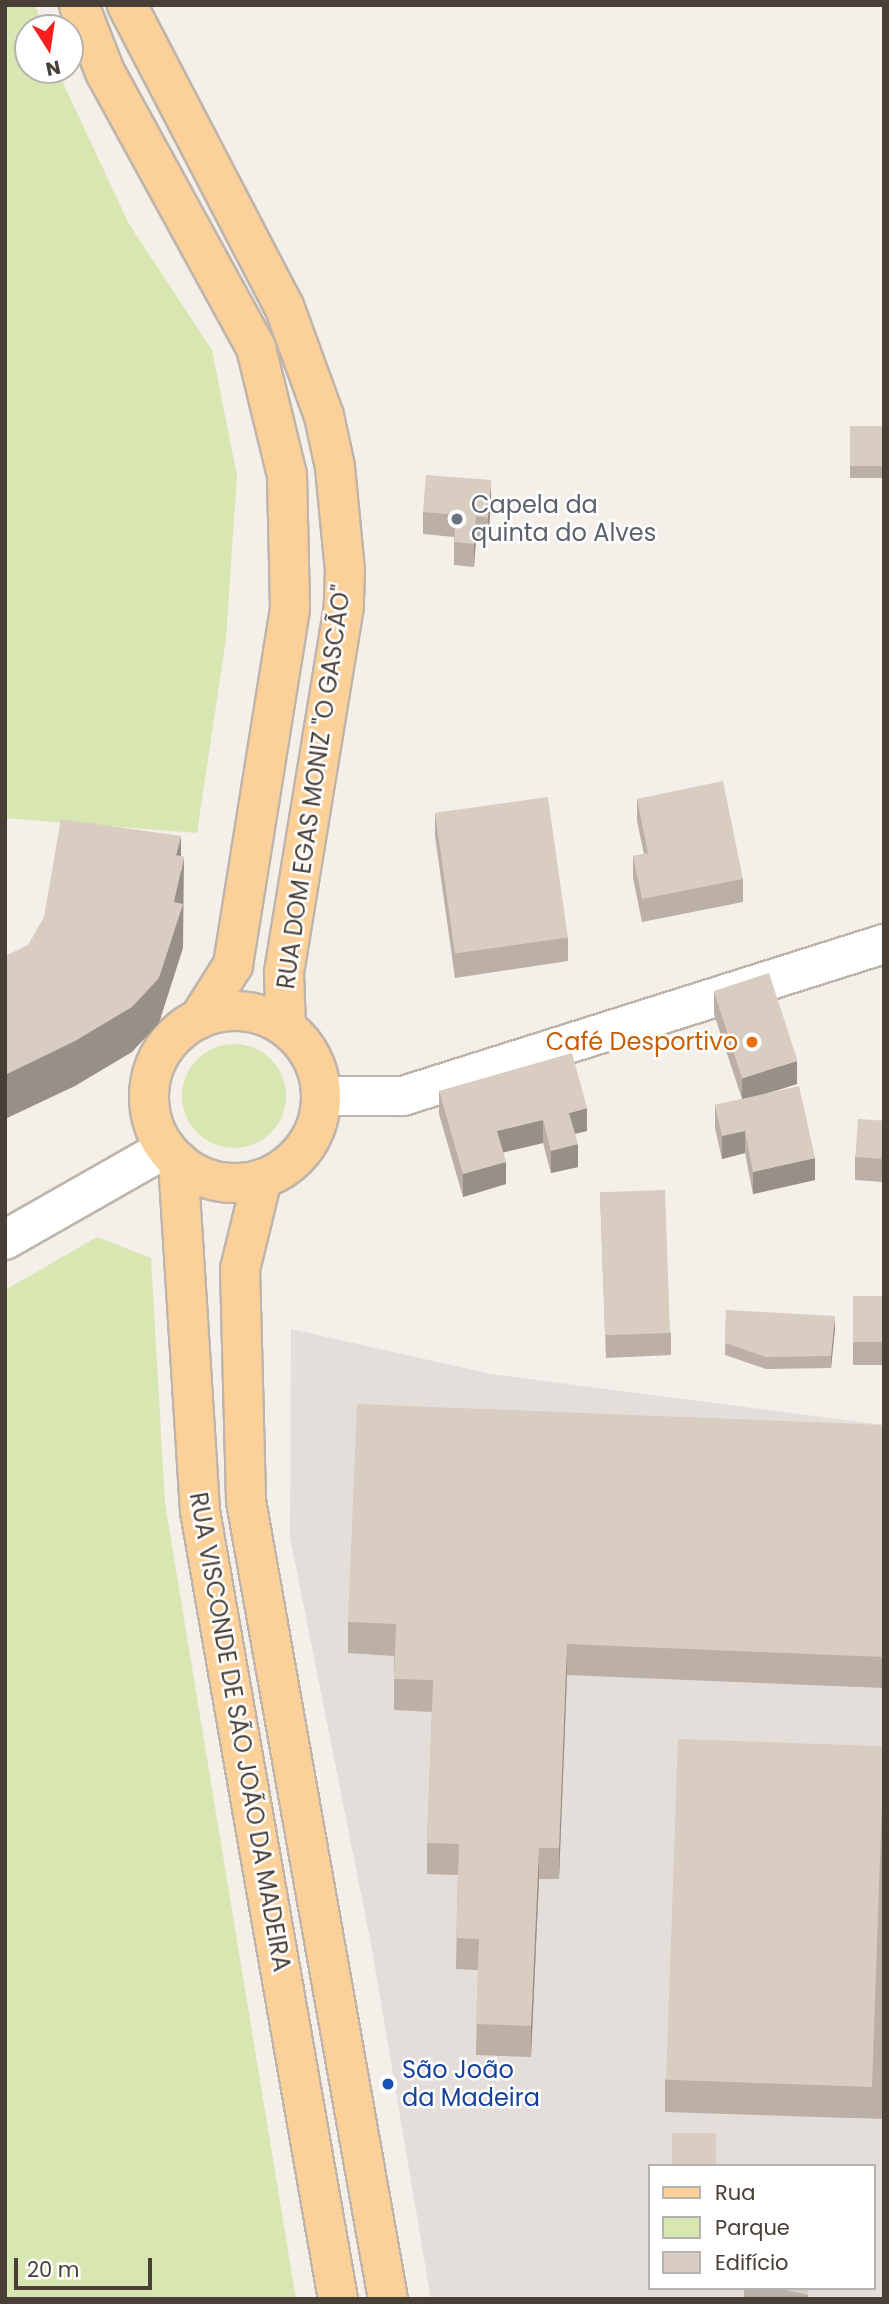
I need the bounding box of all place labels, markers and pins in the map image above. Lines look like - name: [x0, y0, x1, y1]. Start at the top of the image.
- place label: Capela da quinta do Alves: [471, 491, 656, 547]
- marker: Capela da quinta do Alves: [449, 511, 465, 527]
- place label: Café Desportivo: [546, 1028, 738, 1056]
- marker: Café Desportivo: [744, 1034, 760, 1050]
- place label: São João da Madeira: [402, 2056, 540, 2112]
- marker: São João da Madeira: [380, 2076, 396, 2092]

